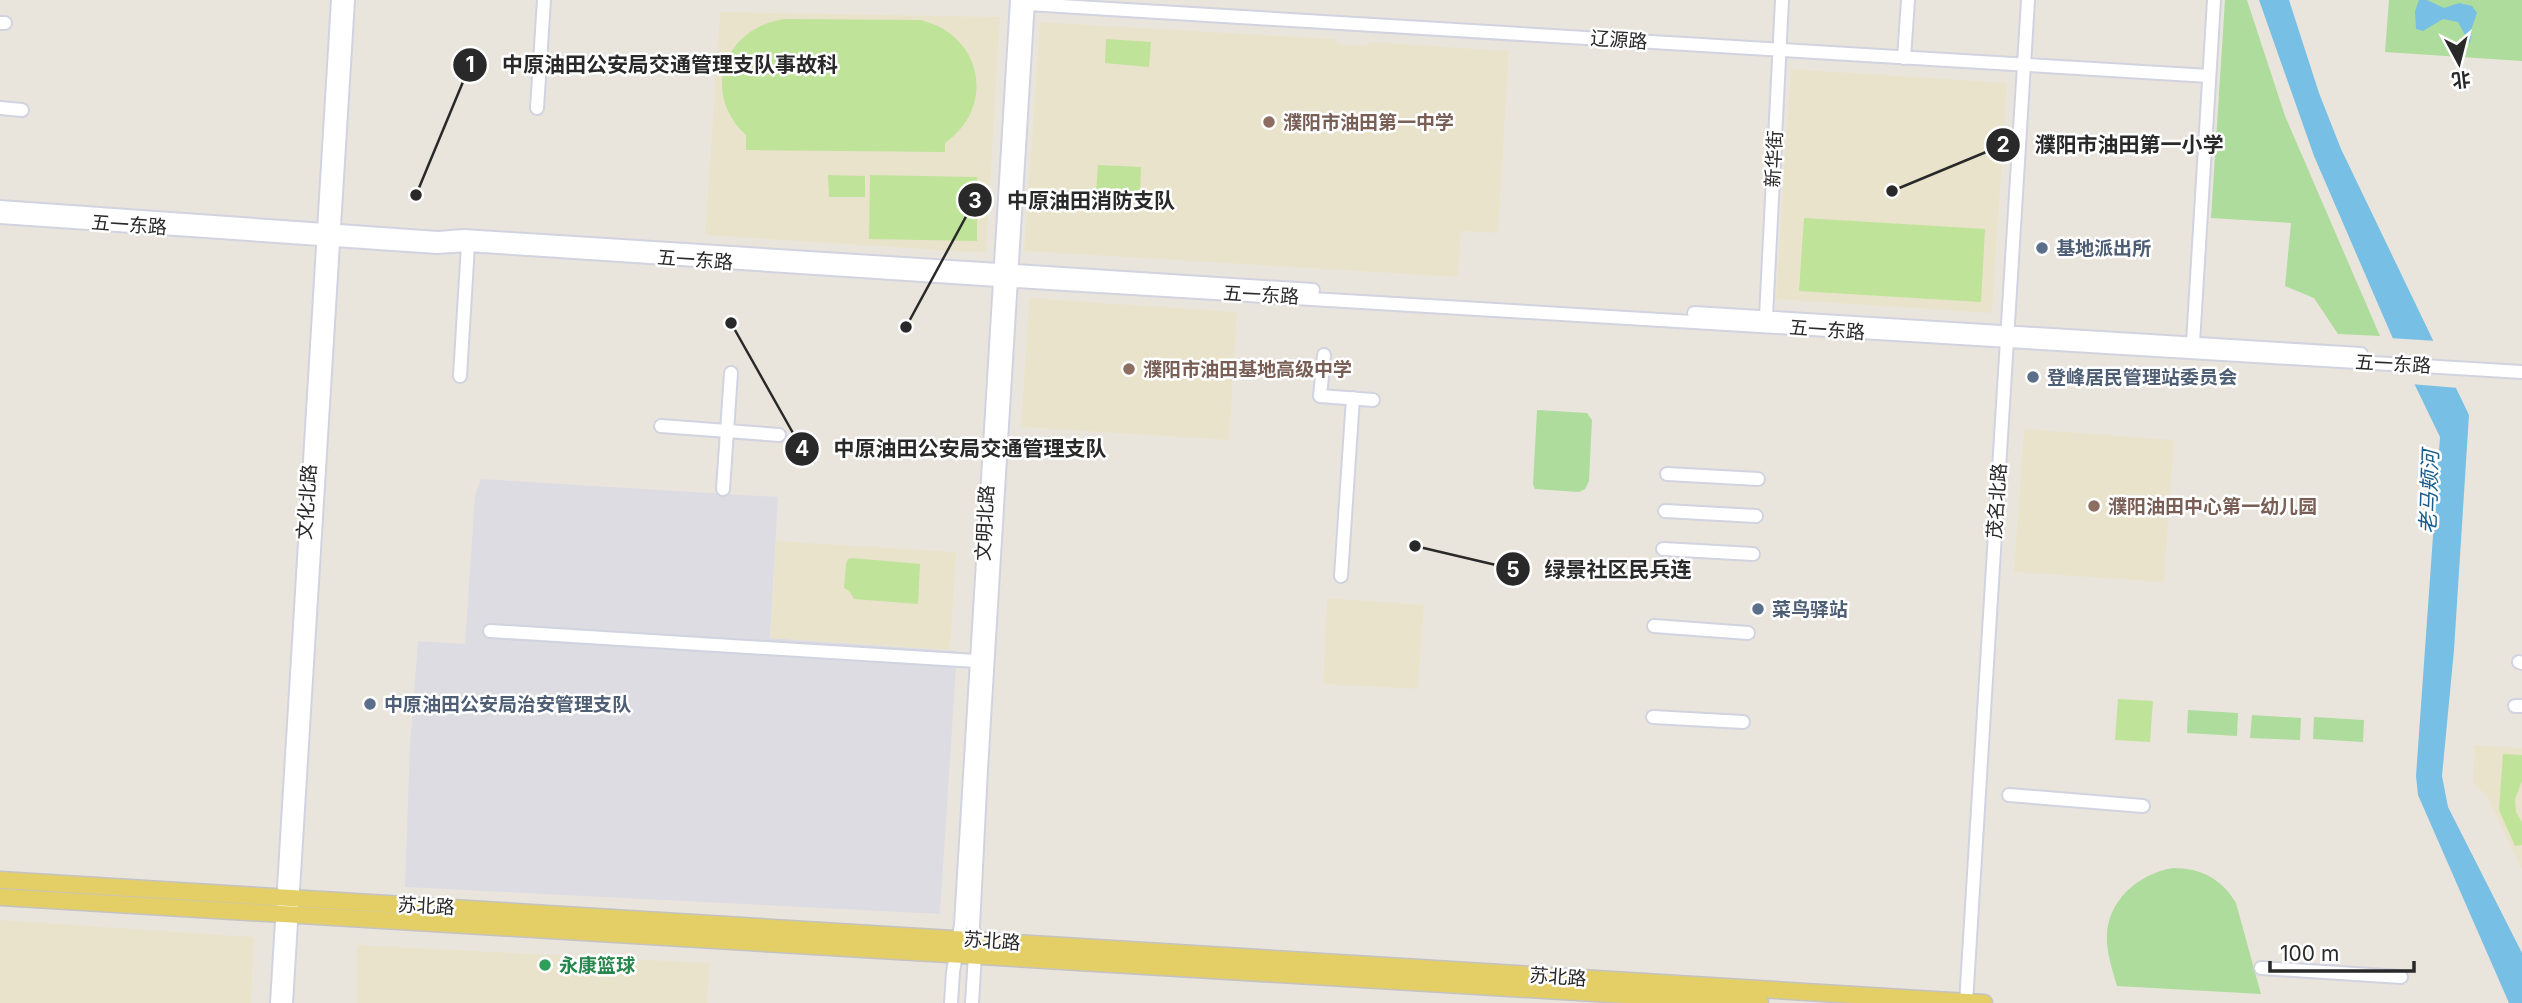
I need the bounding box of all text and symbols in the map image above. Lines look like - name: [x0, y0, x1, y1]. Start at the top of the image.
- street label: 辽源路: [1590, 27, 1648, 53]
- north arrow: [2424, 28, 2494, 98]
- callout: 中原油田公安局交通管理支队事故科: [453, 44, 852, 86]
- text: 1: [465, 52, 475, 77]
- text: 中原油田公安局交通管理支队事故科: [502, 52, 838, 77]
- text: 北: [2450, 67, 2472, 92]
- place label: 濮阳市油田第一中学: [1283, 111, 1454, 134]
- marker: 濮阳市油田第一中学: [1261, 114, 1277, 130]
- callout: 濮阳市油田第一小学: [1985, 124, 2237, 166]
- street label: 新华街: [1761, 130, 1787, 188]
- text: 2: [1996, 132, 2010, 157]
- text: 濮阳市油田第一小学: [2035, 132, 2224, 157]
- callout: 中原油田消防支队: [958, 179, 1189, 221]
- text: 3: [968, 188, 982, 213]
- text: 中原油田消防支队: [1007, 188, 1175, 213]
- street label: 五一东路: [90, 211, 168, 239]
- place label: 基地派出所: [2056, 237, 2151, 260]
- marker: 基地派出所: [2034, 240, 2050, 256]
- street label: 五一东路: [656, 246, 734, 274]
- street label: 五一东路: [1222, 282, 1300, 308]
- street label: 五一东路: [1788, 316, 1866, 344]
- street label: 五一东路: [2354, 351, 2432, 377]
- place label: 濮阳市油田基地高级中学: [1143, 358, 1352, 381]
- marker: 濮阳市油田基地高级中学: [1121, 361, 1137, 377]
- place label: 登峰居民管理站委员会: [2047, 366, 2237, 389]
- marker: 登峰居民管理站委员会: [2025, 369, 2041, 385]
- callout: 中原油田公安局交通管理支队: [785, 428, 1121, 470]
- text: 4: [795, 436, 809, 461]
- text: 中原油田公安局交通管理支队: [834, 436, 1107, 461]
- water label: 老马颊河: [2415, 446, 2443, 534]
- street label: 茂名北路: [1983, 462, 2011, 540]
- street label: 文化北路: [293, 463, 321, 541]
- street label: 文明北路: [972, 484, 998, 562]
- place label: 濮阳油田中心第一幼儿园: [2108, 495, 2317, 518]
- marker: 濮阳油田中心第一幼儿园: [2086, 498, 2102, 514]
- callout: 绿景社区民兵连: [1495, 548, 1705, 590]
- text: 5: [1506, 557, 1520, 582]
- text: 绿景社区民兵连: [1545, 557, 1692, 582]
- place label: 菜鸟驿站: [1772, 598, 1848, 621]
- marker: 菜鸟驿站: [1750, 601, 1766, 617]
- place label: 中原油田公安局治安管理支队: [384, 693, 631, 716]
- marker: 中原油田公安局治安管理支队: [362, 696, 378, 712]
- street label: 苏北路: [397, 893, 455, 919]
- street label: 苏北路: [963, 928, 1021, 954]
- scale bar: [2270, 930, 2414, 974]
- text: 100 m: [2280, 941, 2339, 966]
- place label: 永康篮球: [559, 954, 635, 977]
- marker: 永康篮球: [537, 957, 553, 973]
- street label: 苏北路: [1529, 964, 1587, 990]

